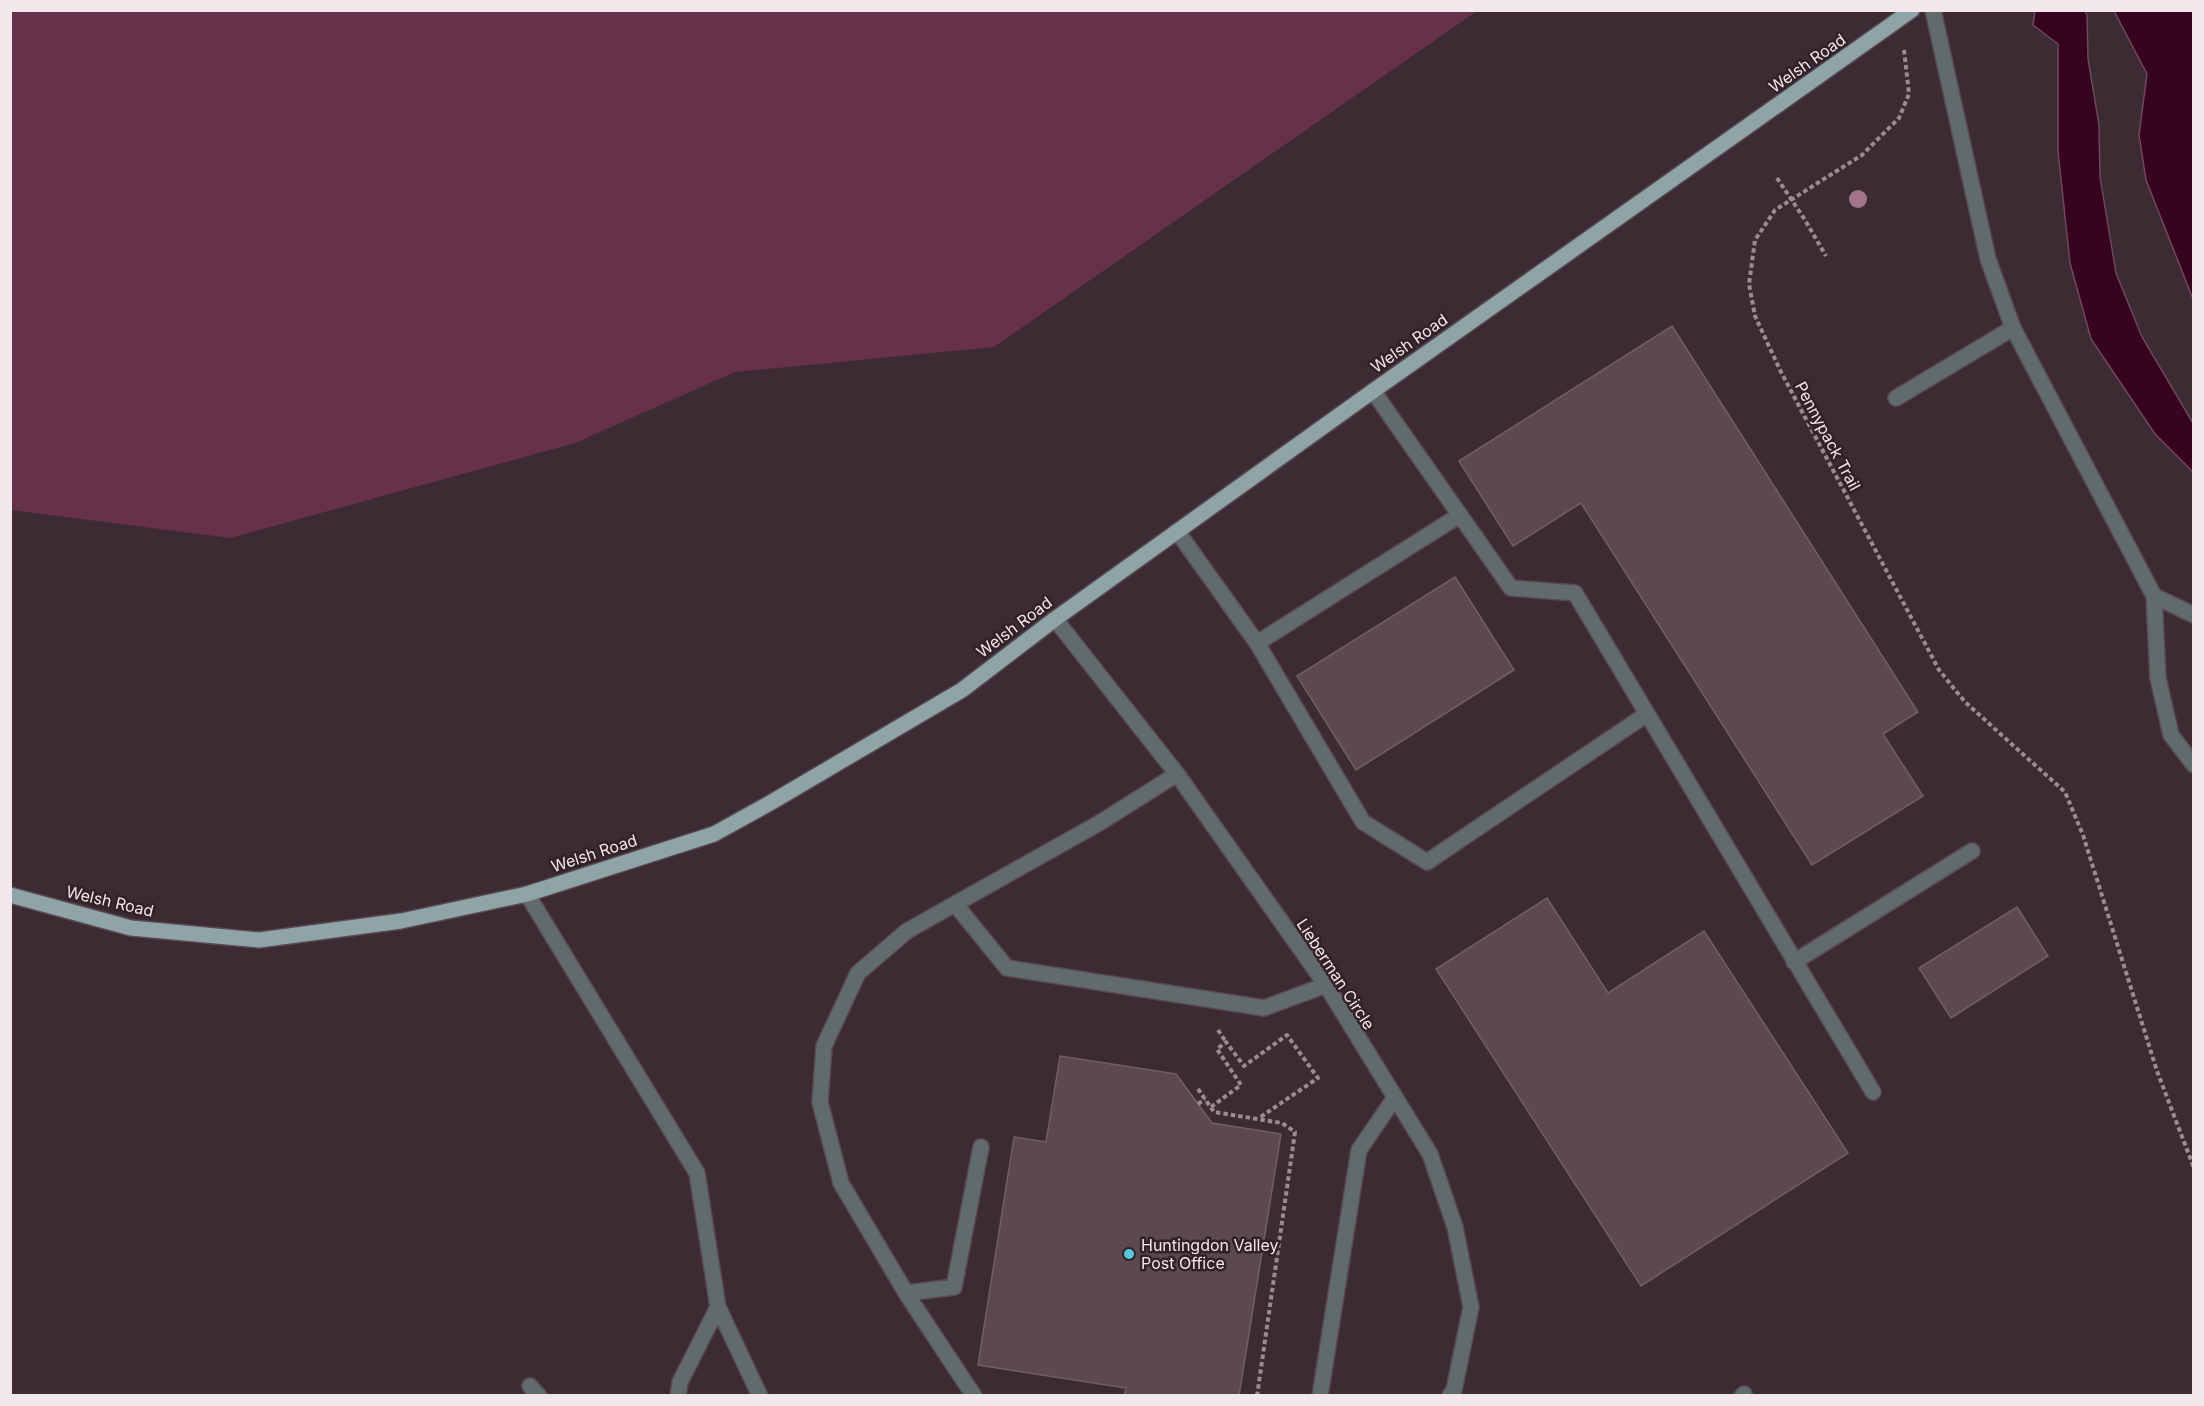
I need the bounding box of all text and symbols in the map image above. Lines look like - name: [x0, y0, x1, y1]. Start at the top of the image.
- street label: Welsh Road: [1765, 29, 1849, 97]
- street label: Welsh Road: [1367, 309, 1451, 377]
- street label: Pennypack Trail: [1791, 378, 1865, 494]
- street label: Welsh Road: [972, 592, 1056, 662]
- street label: Welsh Road: [549, 830, 639, 876]
- street label: Welsh Road: [64, 881, 156, 921]
- street label: Lieberman Circle: [1293, 915, 1379, 1033]
- place label: Huntingdon Valley Post Office: [1141, 1235, 1279, 1273]
- marker: Huntingdon Valley Post Office: [1122, 1247, 1136, 1261]

